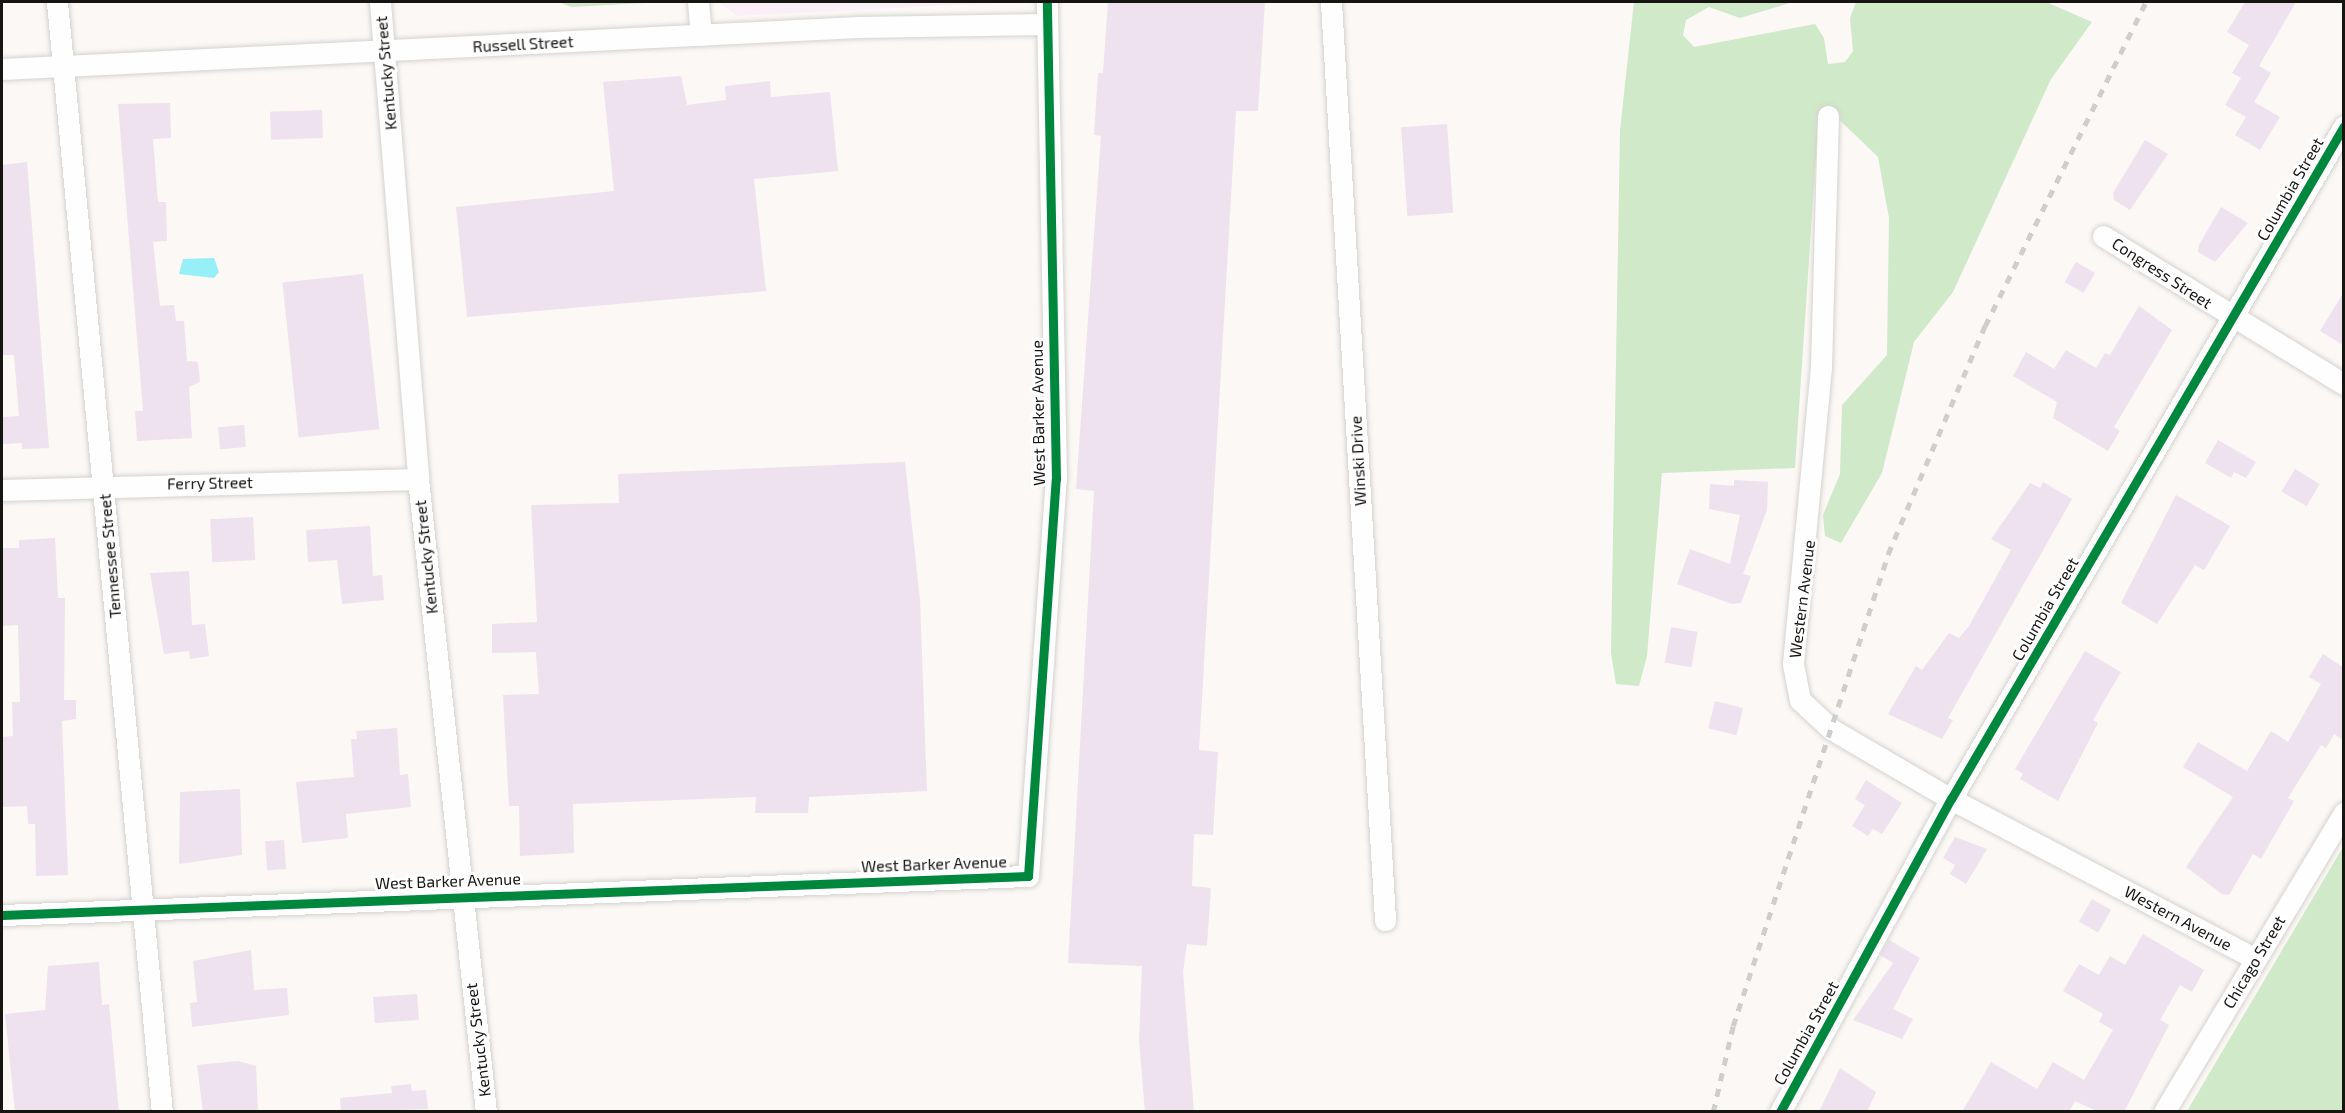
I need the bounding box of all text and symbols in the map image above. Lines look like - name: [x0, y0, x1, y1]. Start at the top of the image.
- street label: Kentucky Street: [371, 15, 401, 131]
- street label: Russell Street: [472, 32, 574, 56]
- street label: Columbia Street: [2253, 134, 2327, 244]
- street label: Congress Street: [2108, 233, 2216, 313]
- street label: West Barker Avenue: [1027, 340, 1049, 486]
- street label: Winski Drive: [1346, 415, 1370, 507]
- street label: Ferry Street: [167, 473, 253, 493]
- street label: Tennessee Street: [95, 493, 125, 619]
- street label: Kentucky Street: [410, 499, 442, 615]
- street label: Western Avenue: [1785, 539, 1819, 659]
- street label: Columbia Street: [2008, 554, 2082, 664]
- street label: West Barker Avenue: [860, 852, 1008, 876]
- street label: West Barker Avenue: [374, 869, 522, 893]
- street label: Western Avenue: [2121, 882, 2235, 954]
- street label: Chicago Street: [2219, 912, 2289, 1012]
- street label: Columbia Street: [1769, 978, 1843, 1088]
- street label: Kentucky Street: [461, 982, 495, 1098]

